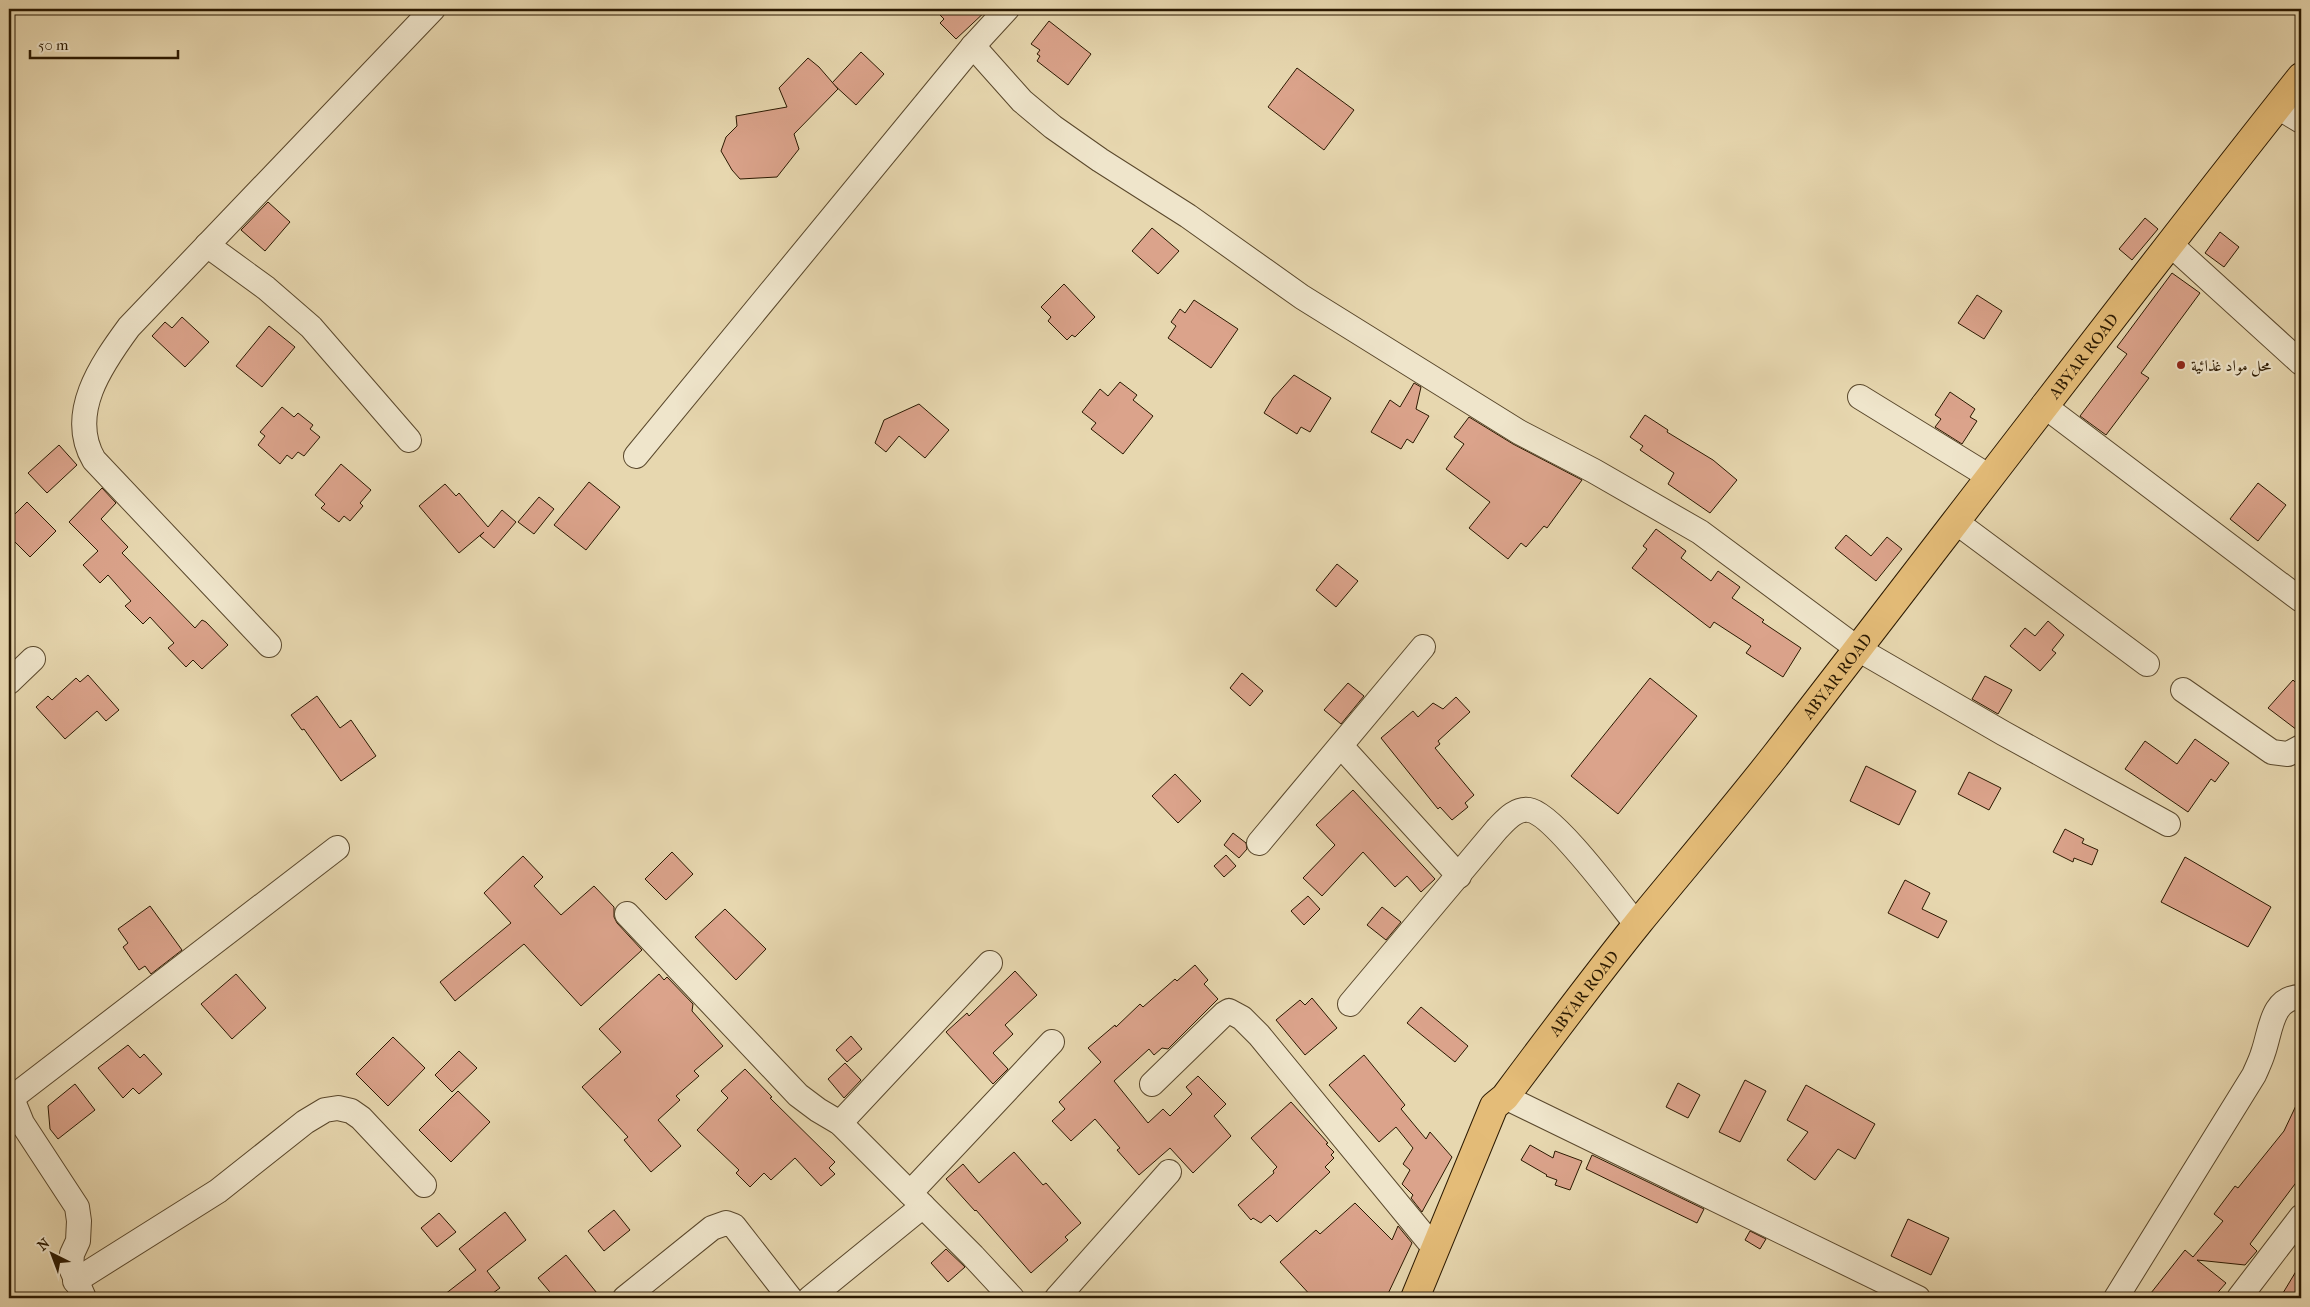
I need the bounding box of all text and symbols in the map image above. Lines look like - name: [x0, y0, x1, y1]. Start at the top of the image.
- scale bar: [30, 28, 178, 60]
- text: 50 m: [38, 36, 69, 54]
- street label: ABYAR ROAD: [2044, 309, 2122, 403]
- place label: محل مواد غذائية: [2191, 356, 2271, 377]
- marker: محل مواد غذائية: [2175, 359, 2187, 371]
- street label: ABYAR ROAD: [1797, 629, 1876, 723]
- street label: ABYAR ROAD: [1544, 947, 1622, 1040]
- north arrow: [28, 1230, 78, 1280]
- text: N: [34, 1235, 54, 1255]

